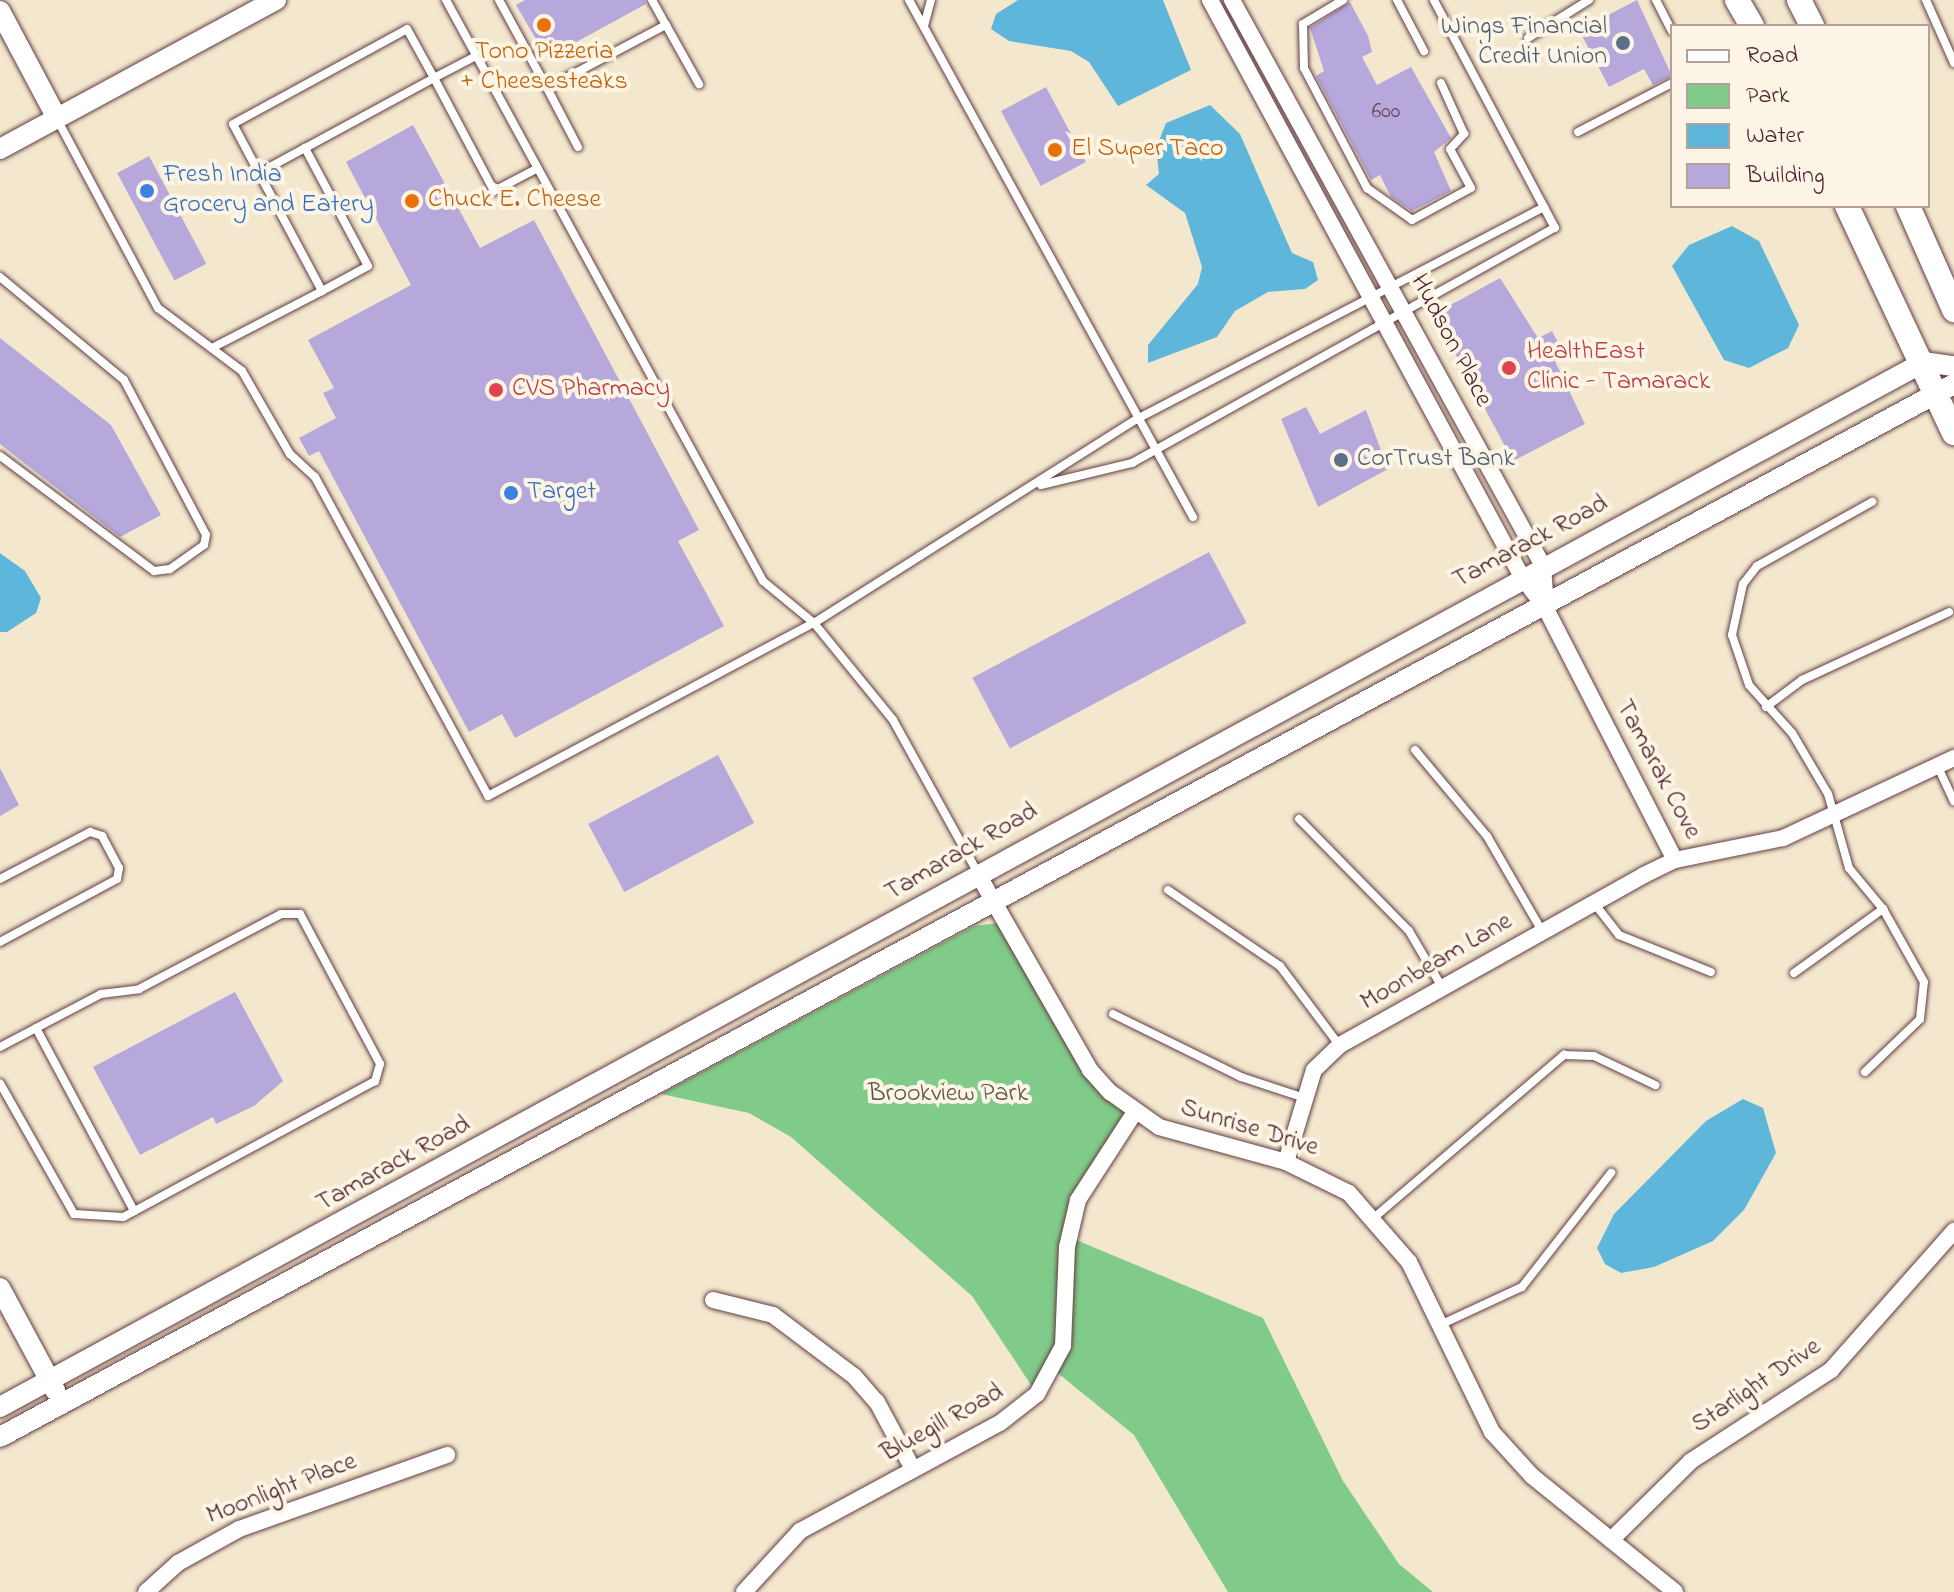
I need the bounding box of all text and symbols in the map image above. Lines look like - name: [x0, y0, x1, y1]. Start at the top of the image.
- place label: Wings Financial Credit Union: [1441, 12, 1607, 74]
- marker: Tono Pizzeria + Cheesesteaks: [535, 16, 553, 34]
- legend: [1670, 24, 1930, 208]
- marker: Wings Financial Credit Union: [1614, 34, 1632, 52]
- place label: Tono Pizzeria + Cheesesteaks: [460, 37, 628, 98]
- text: Road: [1746, 39, 1798, 74]
- text: Park: [1746, 79, 1789, 114]
- house number: 600: [1372, 100, 1400, 126]
- text: Water: [1746, 119, 1804, 154]
- place label: El Super Taco: [1071, 134, 1223, 166]
- marker: El Super Taco: [1046, 141, 1064, 159]
- text: Building: [1746, 159, 1825, 194]
- place label: Fresh India Grocery and Eatery: [163, 160, 374, 222]
- marker: Fresh India Grocery and Eatery: [138, 182, 156, 200]
- place label: Chuck E. Cheese: [428, 185, 601, 217]
- marker: Chuck E. Cheese: [403, 192, 421, 210]
- street label: Hudson Place: [1402, 269, 1498, 413]
- place label: HealthEast Clinic - Tamarack: [1527, 337, 1710, 398]
- marker: HealthEast Clinic - Tamarack: [1498, 357, 1520, 379]
- place label: CVS Pharmacy: [512, 374, 670, 406]
- marker: CVS Pharmacy: [487, 381, 505, 399]
- place label: CorTrust Bank: [1357, 444, 1515, 476]
- marker: CorTrust Bank: [1332, 451, 1350, 469]
- place label: Target: [527, 477, 596, 509]
- marker: Target: [502, 484, 520, 502]
- street label: Tamarack Road: [1448, 489, 1614, 597]
- street label: Tamarak Cove: [1607, 695, 1707, 845]
- street label: Tamarack Road: [880, 797, 1044, 909]
- street label: Moonbeam Lane: [1356, 907, 1518, 1019]
- park label: Brookview Park: [868, 1079, 1028, 1111]
- street label: Sunrise Drive: [1176, 1093, 1322, 1165]
- street label: Tamarack Road: [312, 1110, 476, 1220]
- street label: Starlight Drive: [1686, 1332, 1828, 1442]
- street label: Bluegill Road: [876, 1378, 1010, 1470]
- street label: Moonlight Place: [203, 1447, 361, 1533]

